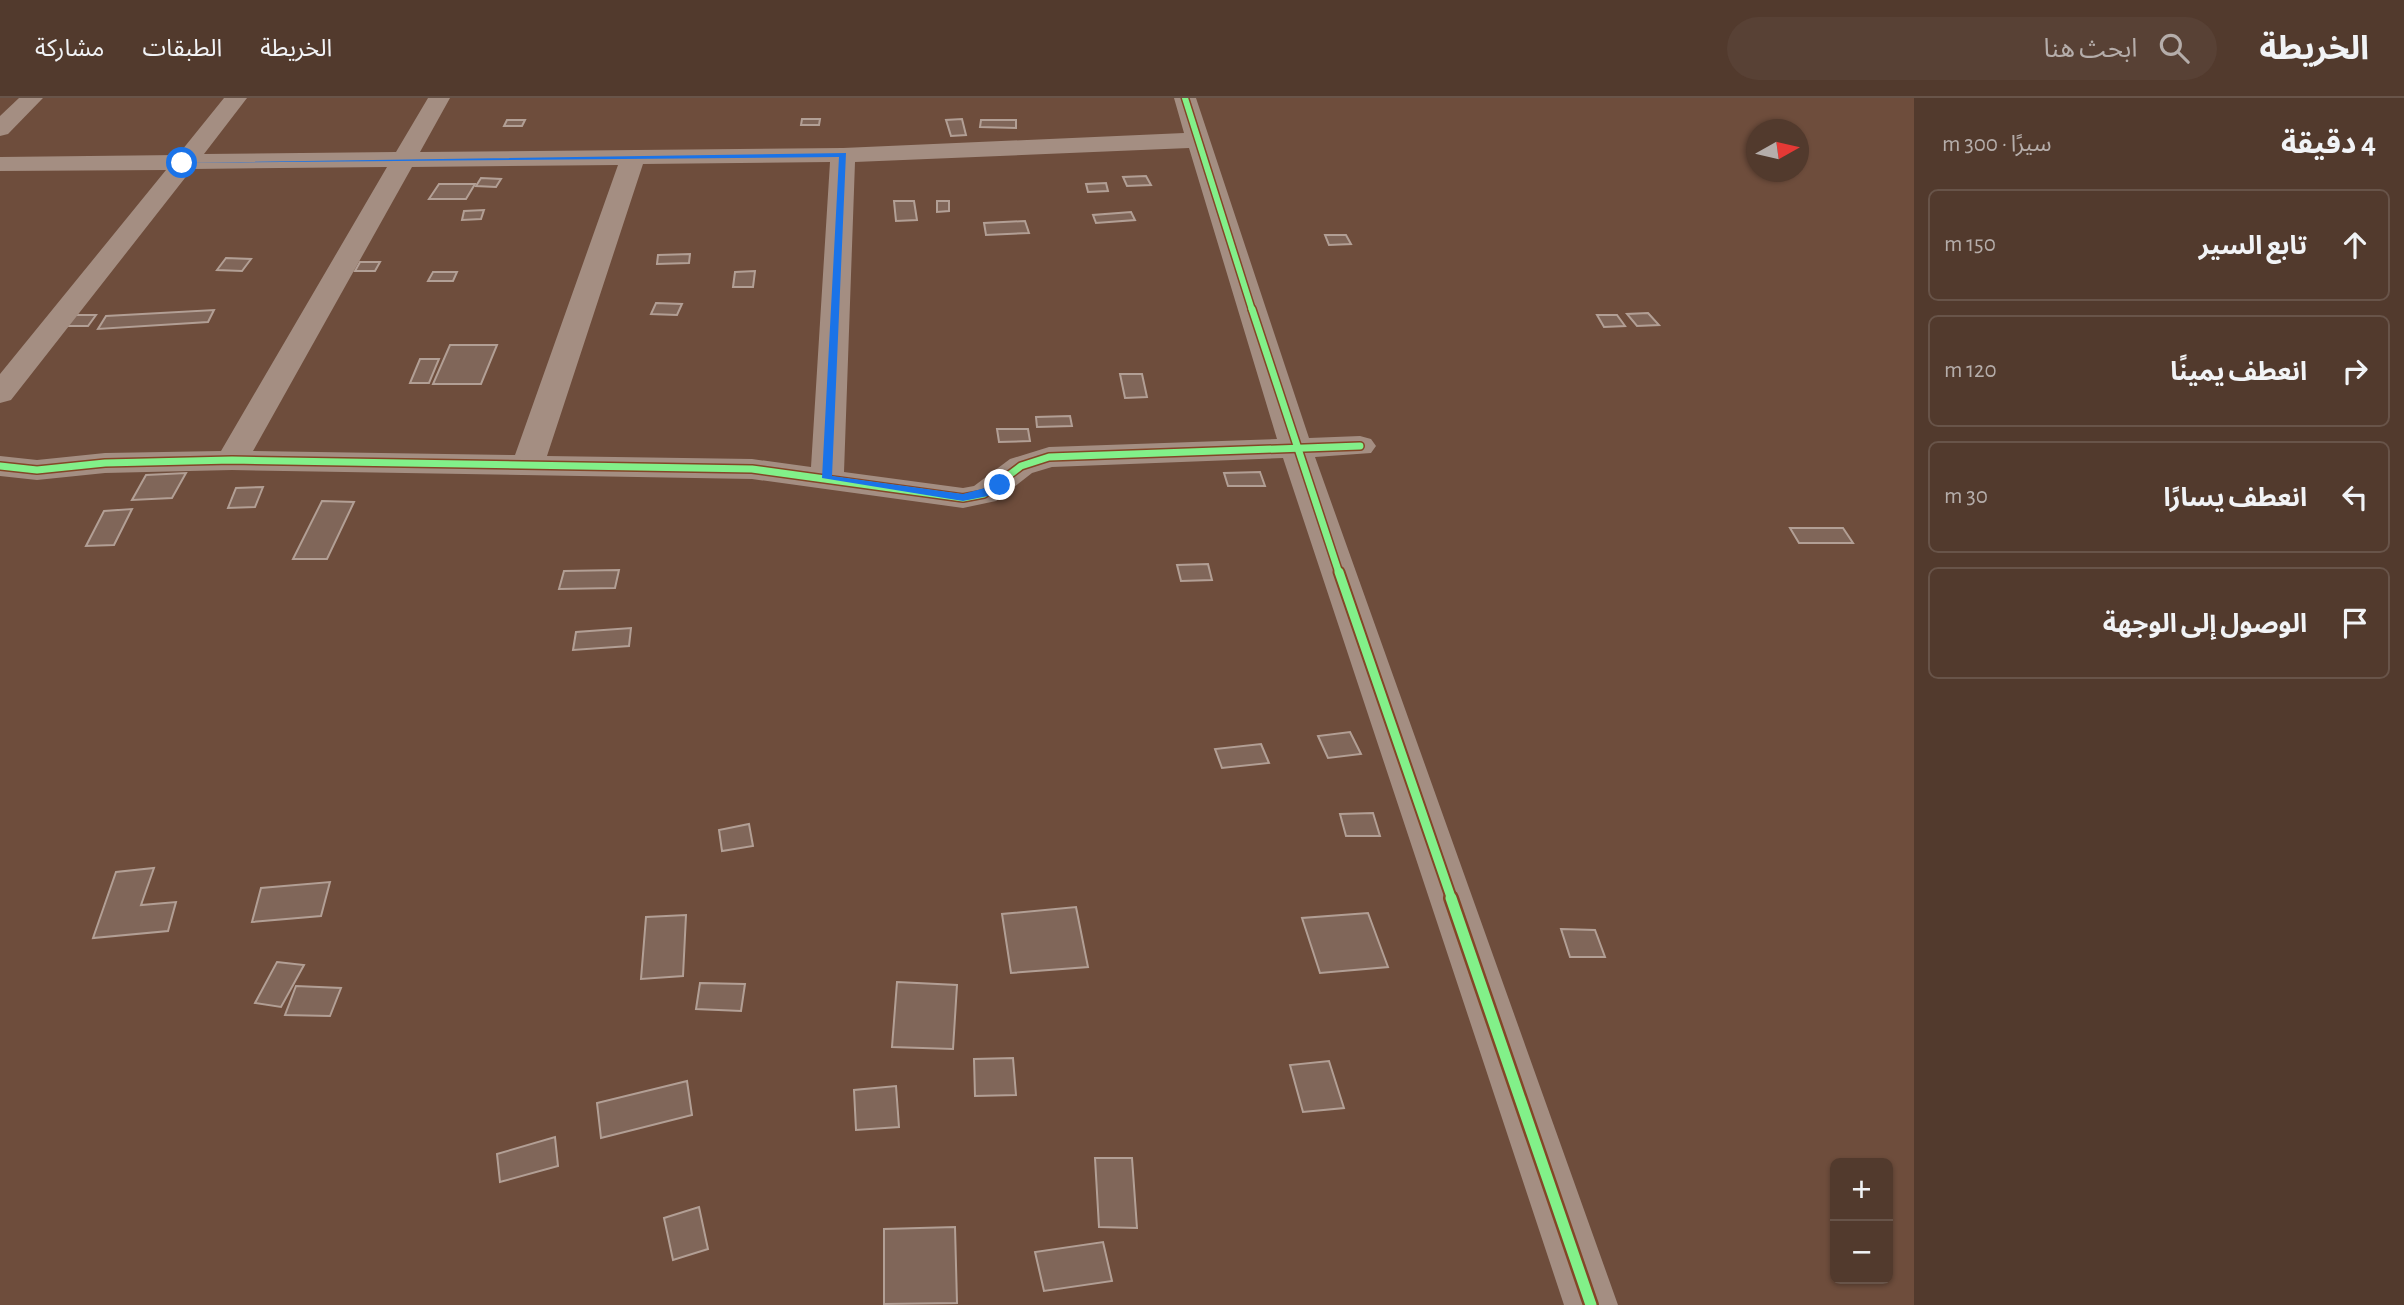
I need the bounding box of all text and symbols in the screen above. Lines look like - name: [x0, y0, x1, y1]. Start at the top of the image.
- search box: [1727, 17, 2217, 80]
- icon: search: [2155, 29, 2193, 67]
- text: الخريطة: [2259, 33, 2369, 66]
- text: ابحث هنا: [2044, 36, 2137, 62]
- text: مشاركة: [35, 37, 104, 61]
- text: الطبقات: [142, 37, 222, 61]
- text: الخريطة: [260, 37, 332, 61]
- north arrow: [1746, 119, 1809, 182]
- text: 4 دقيقة: [2281, 129, 2376, 159]
- text: سيرًا · 300 m: [1942, 133, 2051, 156]
- route start: [166, 147, 197, 178]
- icon: ahead: [2336, 226, 2374, 264]
- text: 150 m: [1944, 233, 1996, 256]
- text: تابع السير: [2199, 233, 2307, 259]
- icon: right: [2336, 352, 2374, 390]
- text: 120 m: [1944, 359, 1997, 382]
- text: انعطف يمينًا: [2170, 359, 2307, 385]
- route end: [984, 469, 1015, 500]
- icon: left: [2336, 478, 2374, 516]
- text: 30 m: [1944, 485, 1988, 508]
- text: انعطف يسارًا: [2163, 485, 2307, 511]
- icon: arrive: [2336, 604, 2374, 642]
- text: الوصول إلى الوجهة: [2103, 611, 2307, 637]
- map controls: [1830, 1158, 1893, 1284]
- button: +: [1830, 1158, 1893, 1221]
- button: −: [1830, 1221, 1893, 1284]

